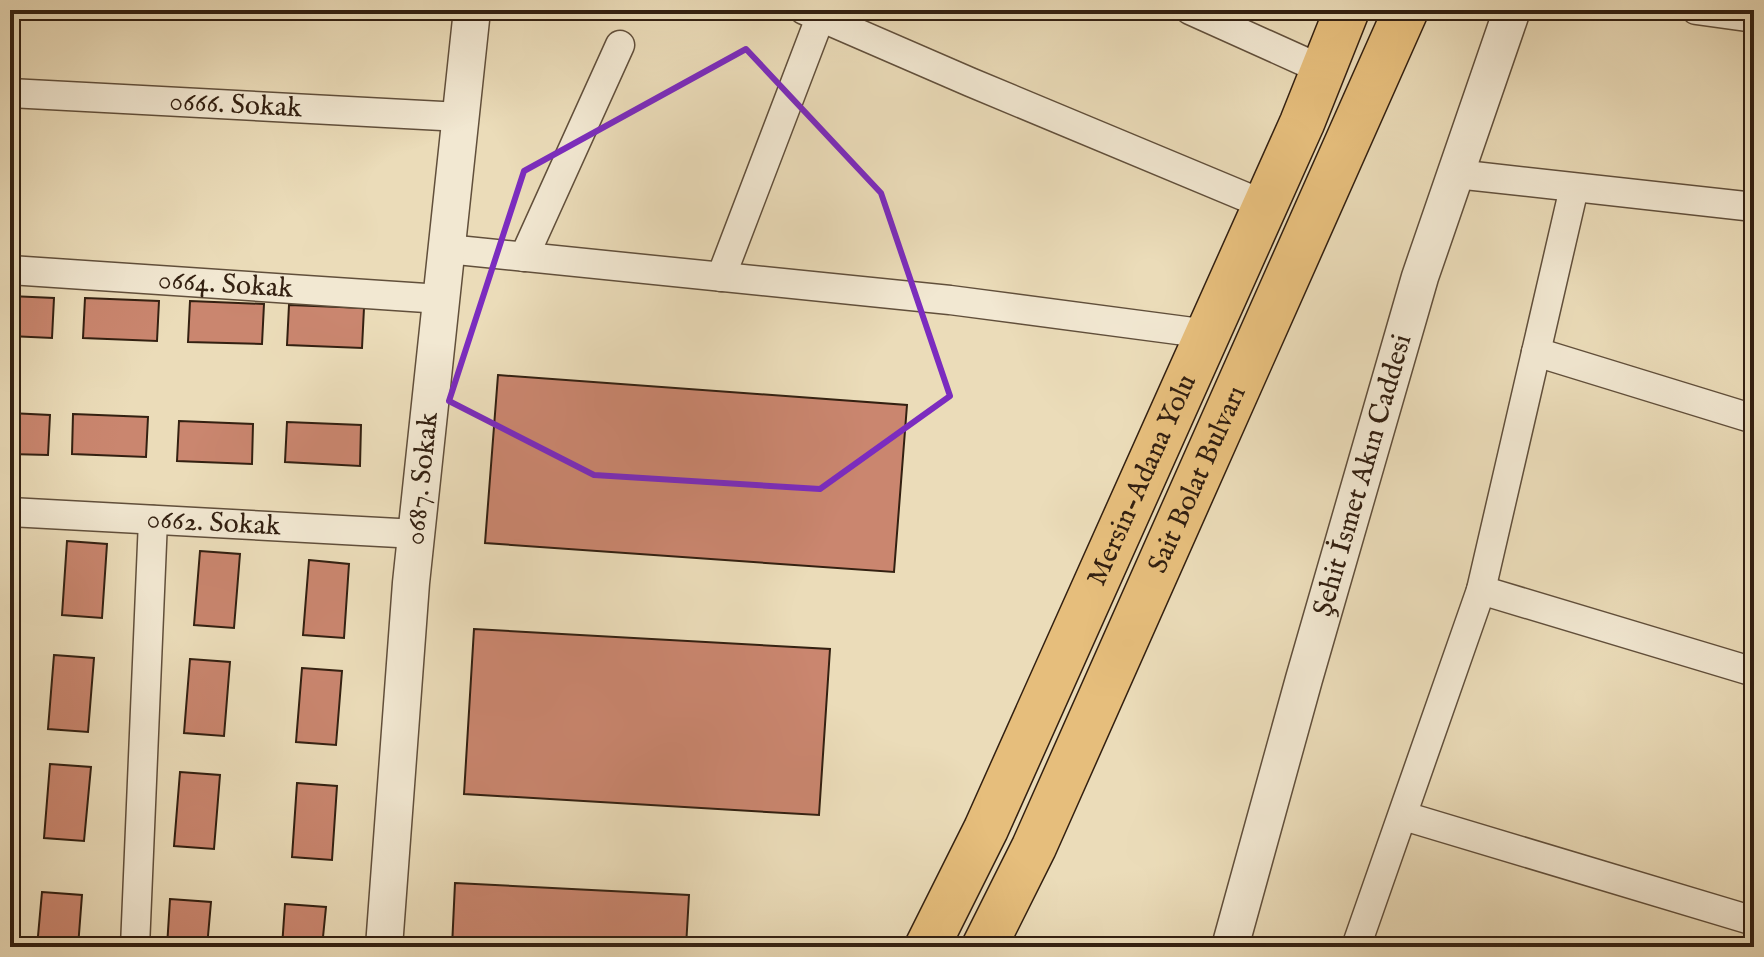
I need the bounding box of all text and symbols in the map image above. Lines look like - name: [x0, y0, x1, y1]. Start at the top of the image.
- street label: 0666. Sokak: [168, 84, 304, 126]
- street label: 0664. Sokak: [157, 262, 295, 307]
- street label: Şehit İsmet Akın Caddesi: [1305, 330, 1420, 620]
- street label: Mersin-Adana Yolu: [1080, 369, 1205, 591]
- street label: Sait Bolat Bulvarı: [1140, 380, 1254, 579]
- street label: 0687. Sokak: [398, 409, 447, 547]
- street label: 0662. Sokak: [146, 502, 283, 544]

